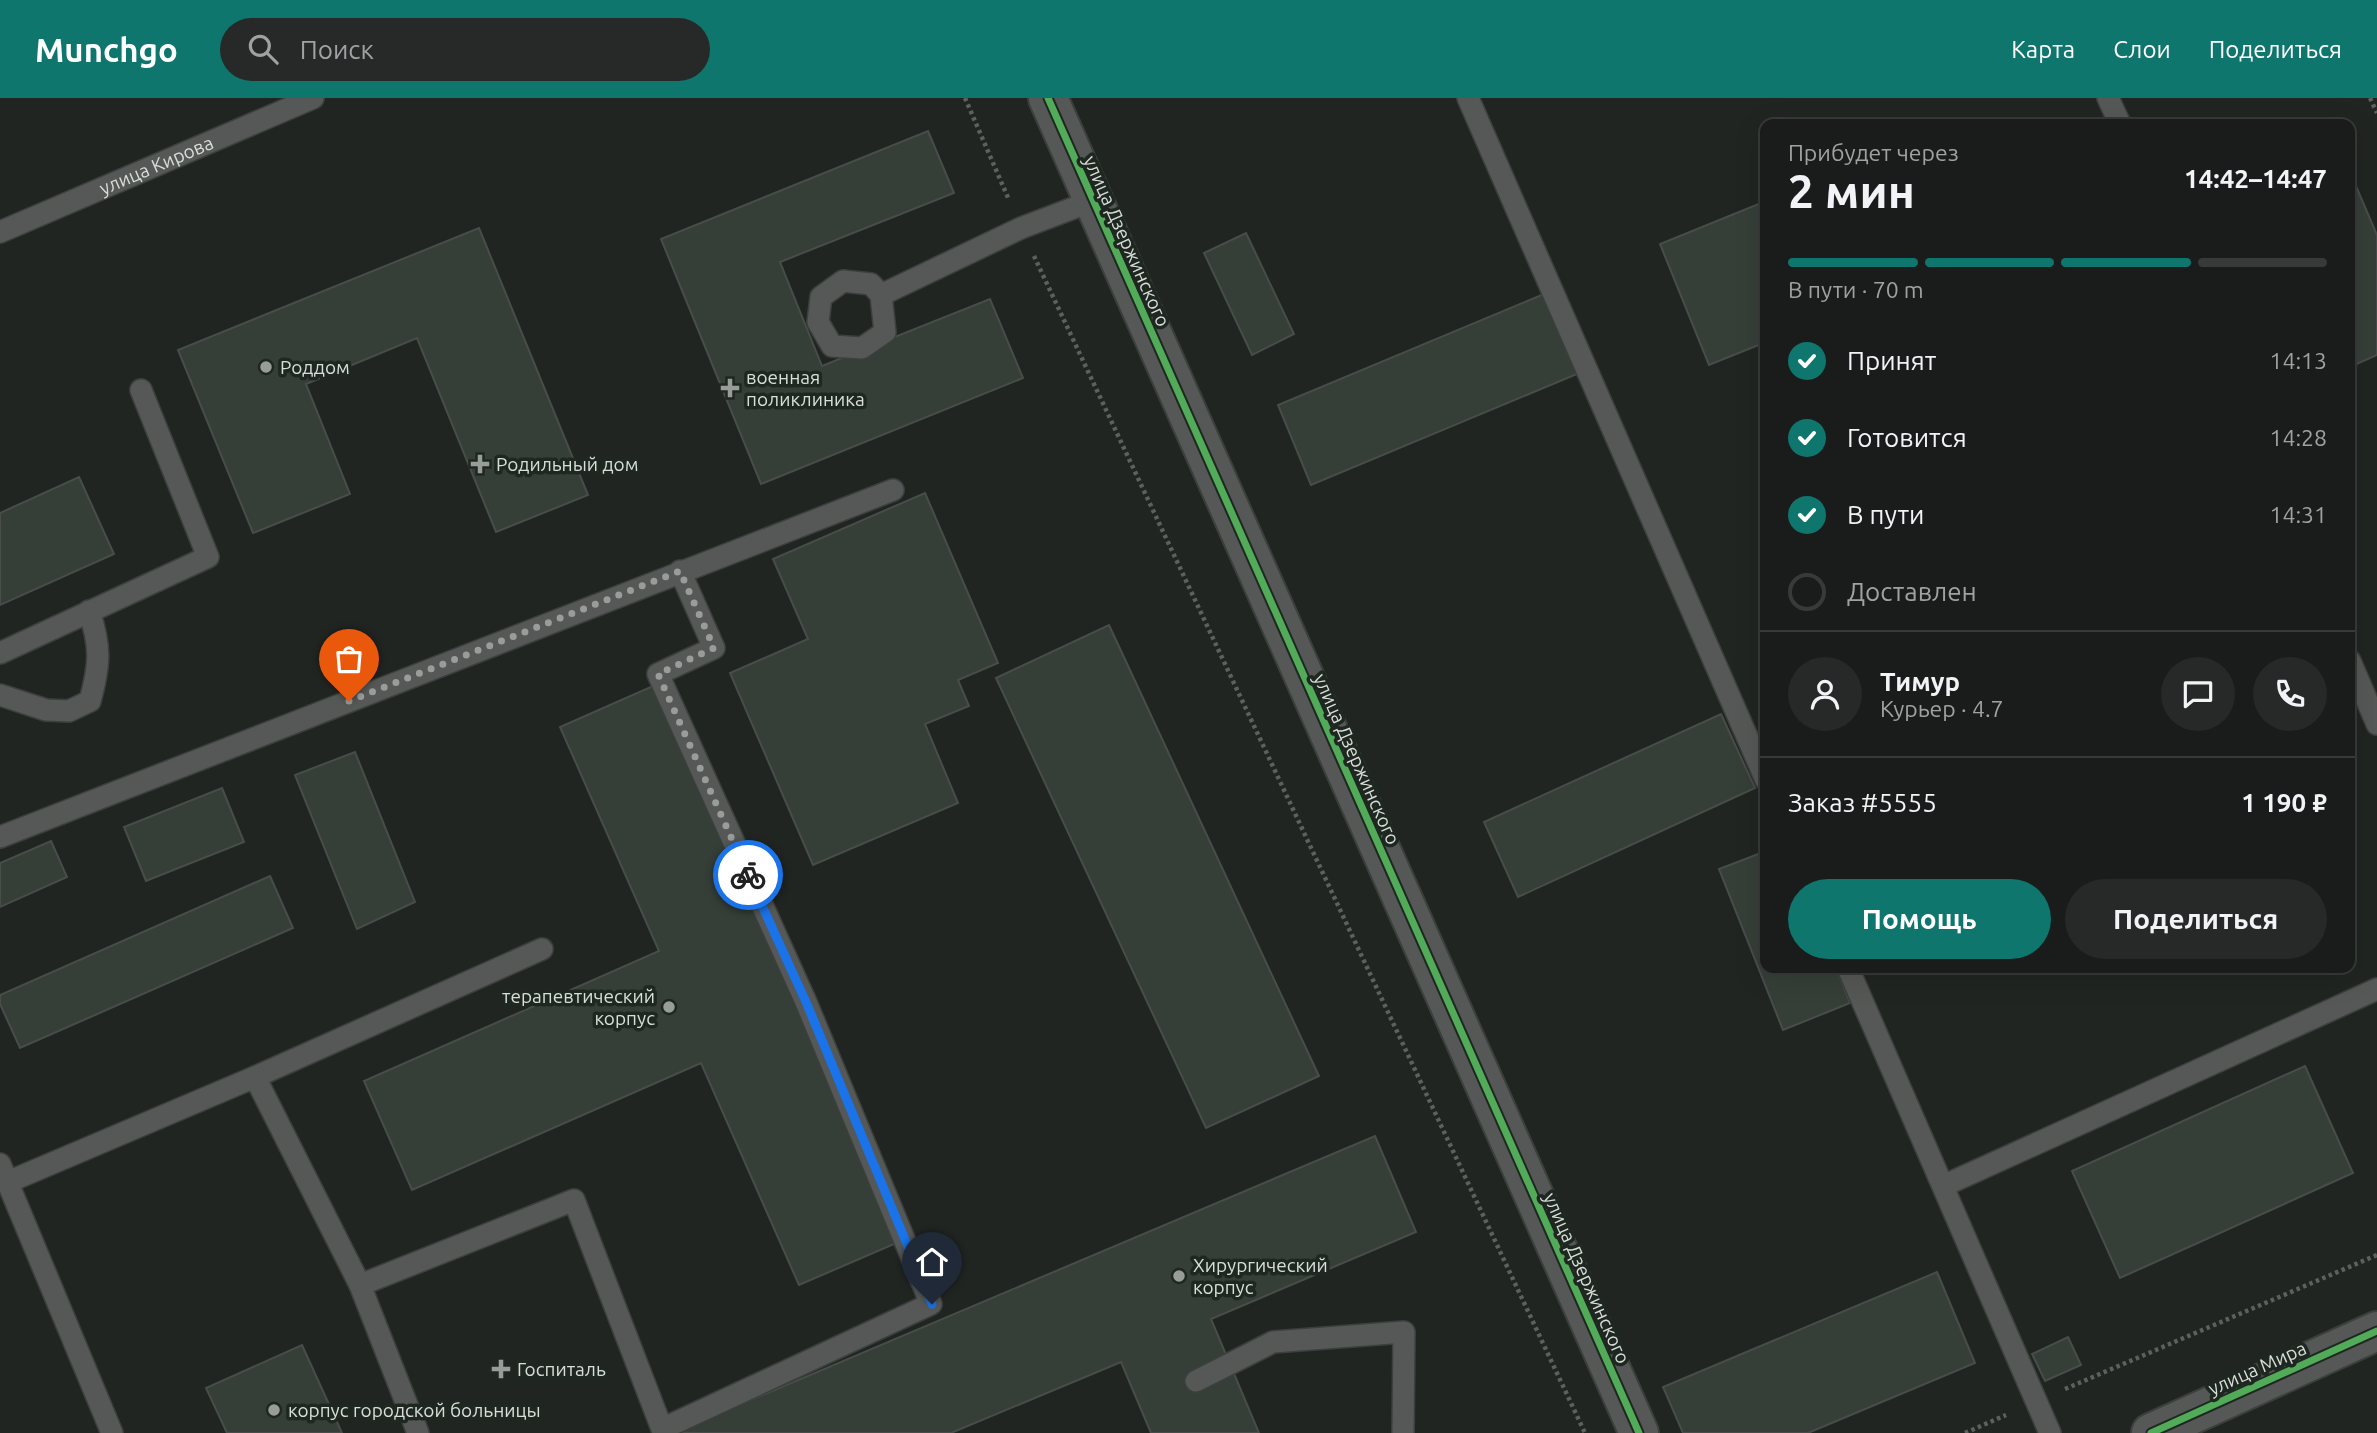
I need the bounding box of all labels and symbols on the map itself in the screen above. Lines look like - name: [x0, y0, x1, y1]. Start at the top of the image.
- street label: улица Кирова: [96, 131, 217, 199]
- street label: улица Дзержинского: [1079, 152, 1175, 330]
- place label: Роддом: [280, 356, 350, 378]
- marker: Роддом: [258, 359, 274, 375]
- place label: военная поликлиника: [746, 366, 865, 410]
- marker: военная поликлиника: [720, 378, 740, 398]
- place label: Родильный дом: [496, 453, 639, 475]
- marker: Родильный дом: [470, 454, 490, 474]
- pin: [319, 629, 379, 701]
- street label: улица Дзержинского: [1309, 670, 1405, 848]
- courier: [713, 840, 783, 910]
- place label: терапевтический корпус: [502, 985, 655, 1029]
- marker: терапевтический корпус: [661, 999, 677, 1015]
- street label: улица Дзержинского: [1539, 1189, 1635, 1367]
- pin: [902, 1232, 962, 1304]
- place label: Хирургический корпус: [1193, 1254, 1328, 1298]
- marker: Хирургический корпус: [1171, 1268, 1187, 1284]
- street label: улица Мира: [2205, 1337, 2309, 1399]
- place label: Госпиталь: [517, 1358, 606, 1380]
- marker: Госпиталь: [491, 1359, 511, 1379]
- place label: корпус городской больницы: [288, 1399, 541, 1421]
- marker: корпус городской больницы: [266, 1402, 282, 1418]

